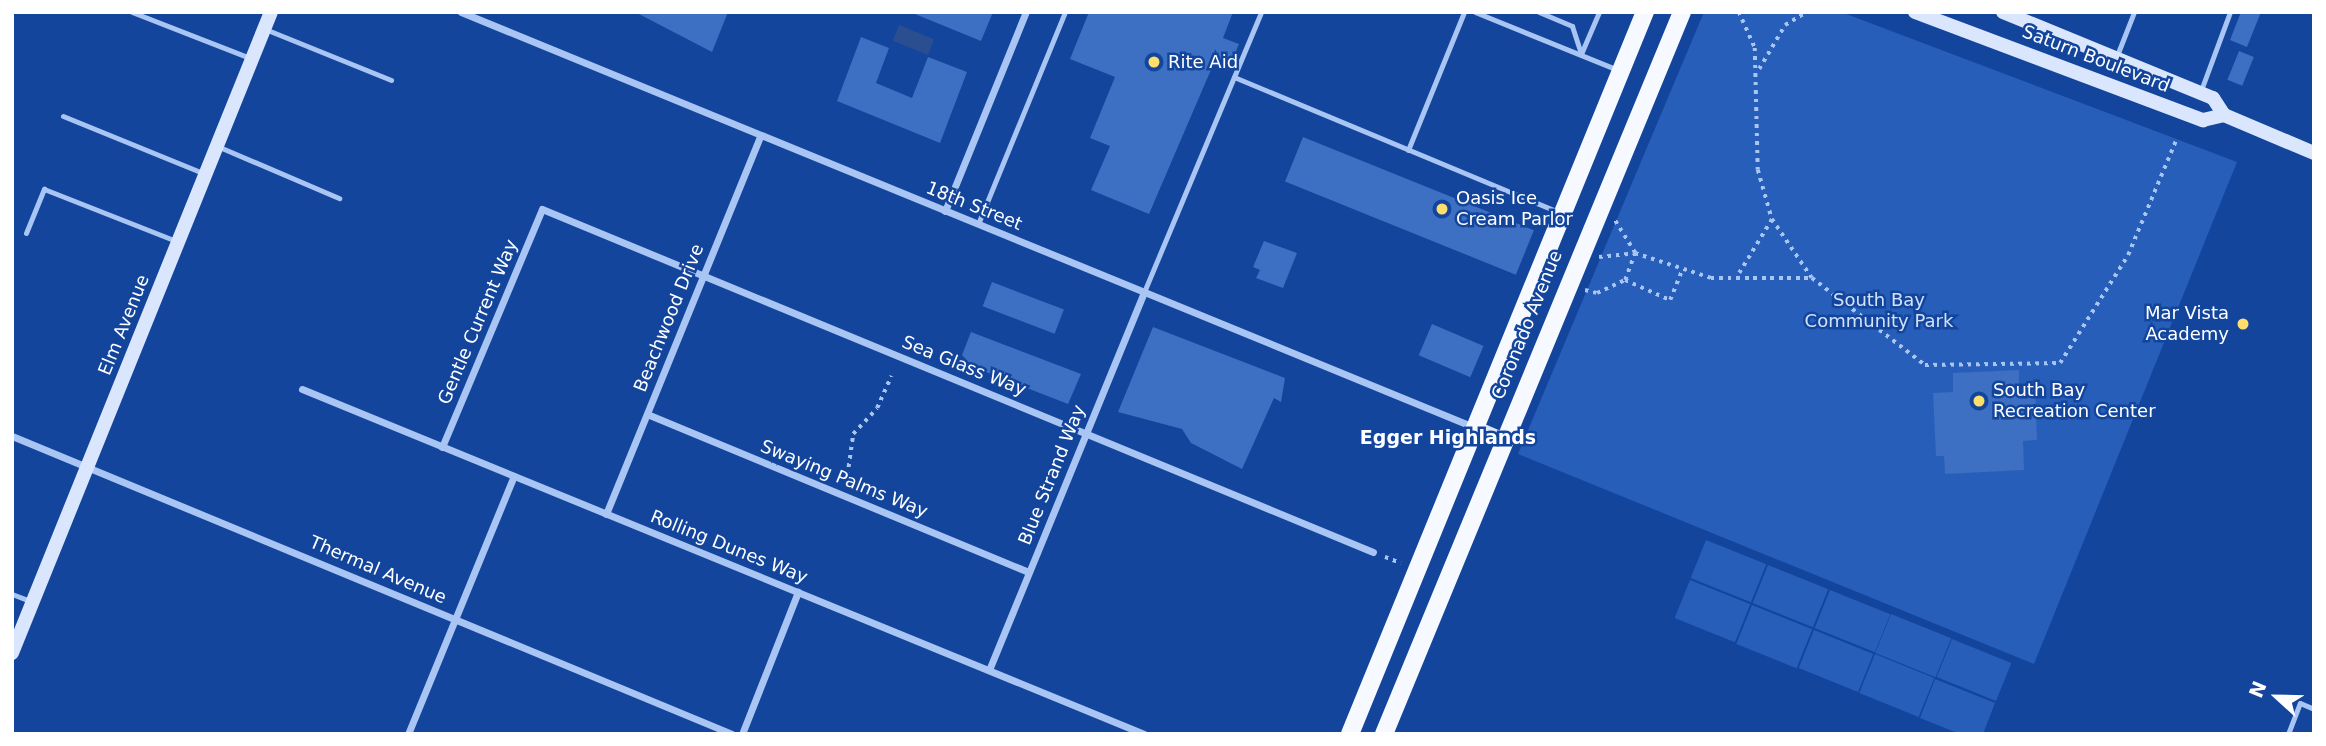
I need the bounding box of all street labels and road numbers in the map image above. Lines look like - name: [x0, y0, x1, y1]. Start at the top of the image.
- street label: Saturn Boulevard: [2019, 21, 2173, 97]
- street label: 18th Street: [923, 177, 1025, 235]
- street label: Gentle Current Way: [433, 236, 523, 408]
- street label: Beachwood Drive: [629, 241, 709, 395]
- street label: Coronado Avenue: [1487, 247, 1567, 403]
- street label: Elm Avenue: [94, 272, 154, 378]
- street label: Sea Glass Way: [899, 331, 1029, 401]
- street label: Blue Strand Way: [1014, 402, 1090, 548]
- street label: Swaying Palms Way: [757, 436, 931, 522]
- street label: Rolling Dunes Way: [647, 506, 811, 588]
- street label: Thermal Avenue: [306, 531, 450, 609]

